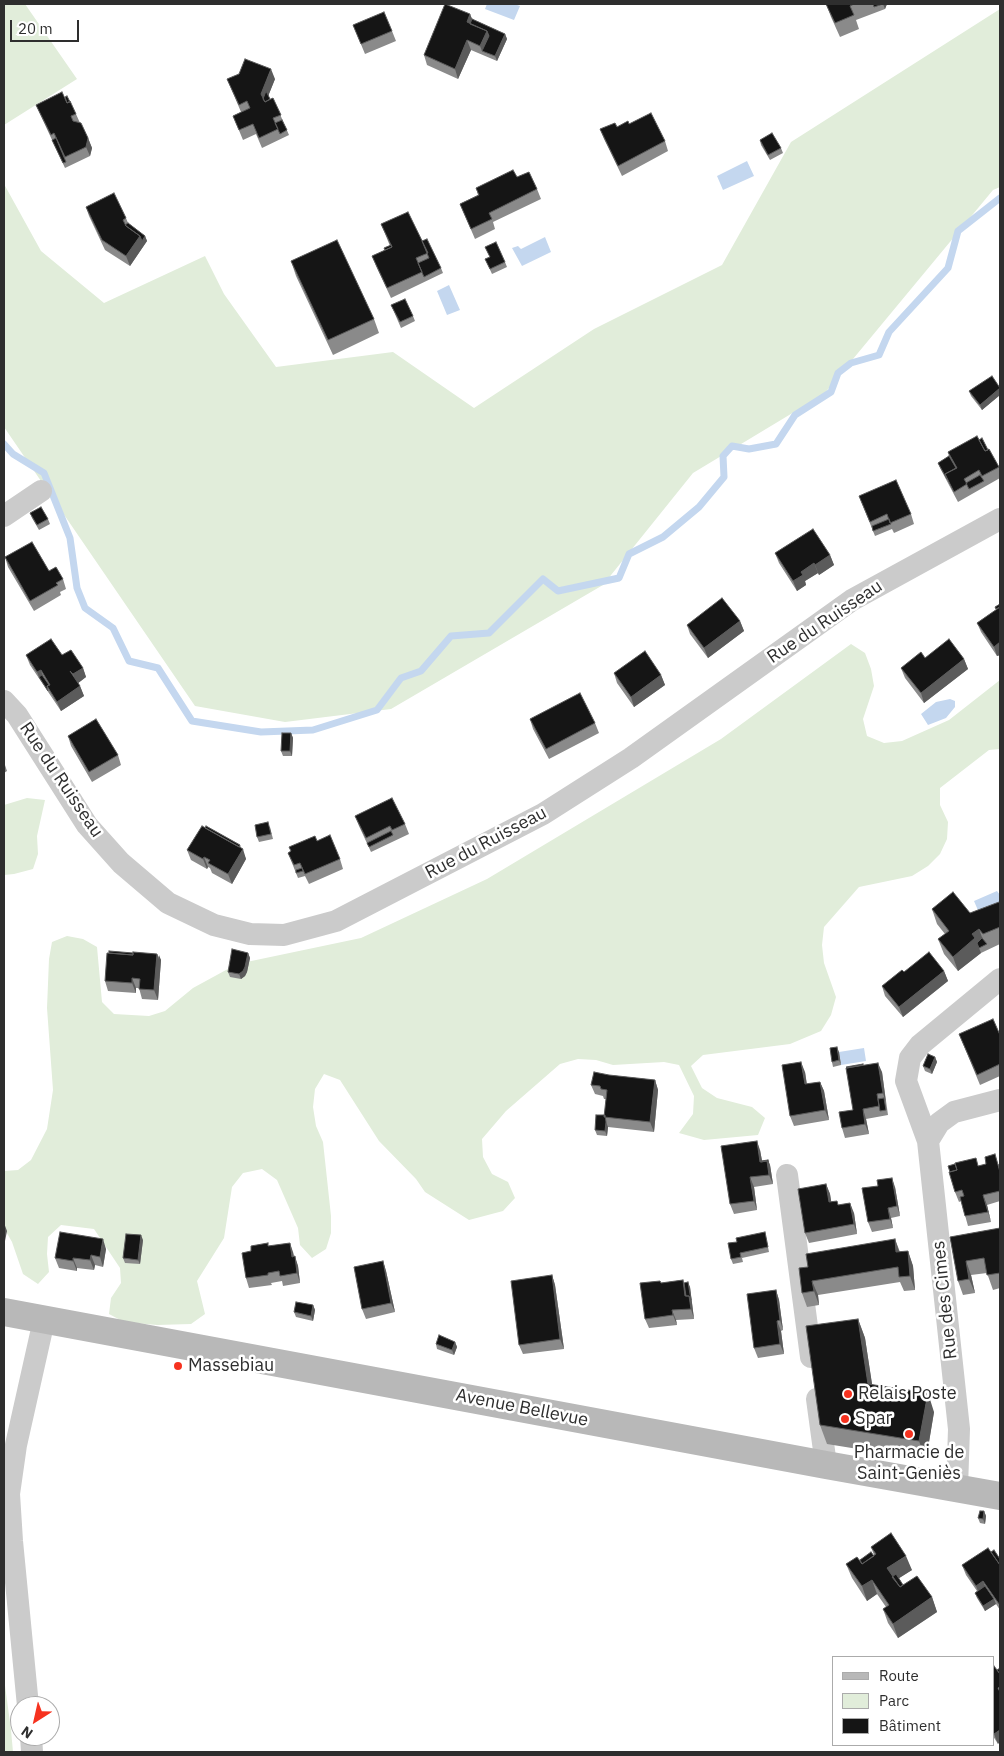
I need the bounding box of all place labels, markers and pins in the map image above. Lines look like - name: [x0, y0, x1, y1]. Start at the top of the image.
- place label: Massebiau: [188, 1355, 274, 1377]
- marker: Massebiau: [172, 1360, 184, 1372]
- place label: Relais Poste: [858, 1383, 957, 1405]
- marker: Relais Poste: [842, 1388, 854, 1400]
- place label: Spar: [855, 1408, 892, 1430]
- marker: Spar: [839, 1413, 851, 1425]
- marker: Pharmacie de Saint-Geniès: [903, 1428, 915, 1440]
- place label: Pharmacie de Saint-Geniès: [854, 1442, 964, 1485]

